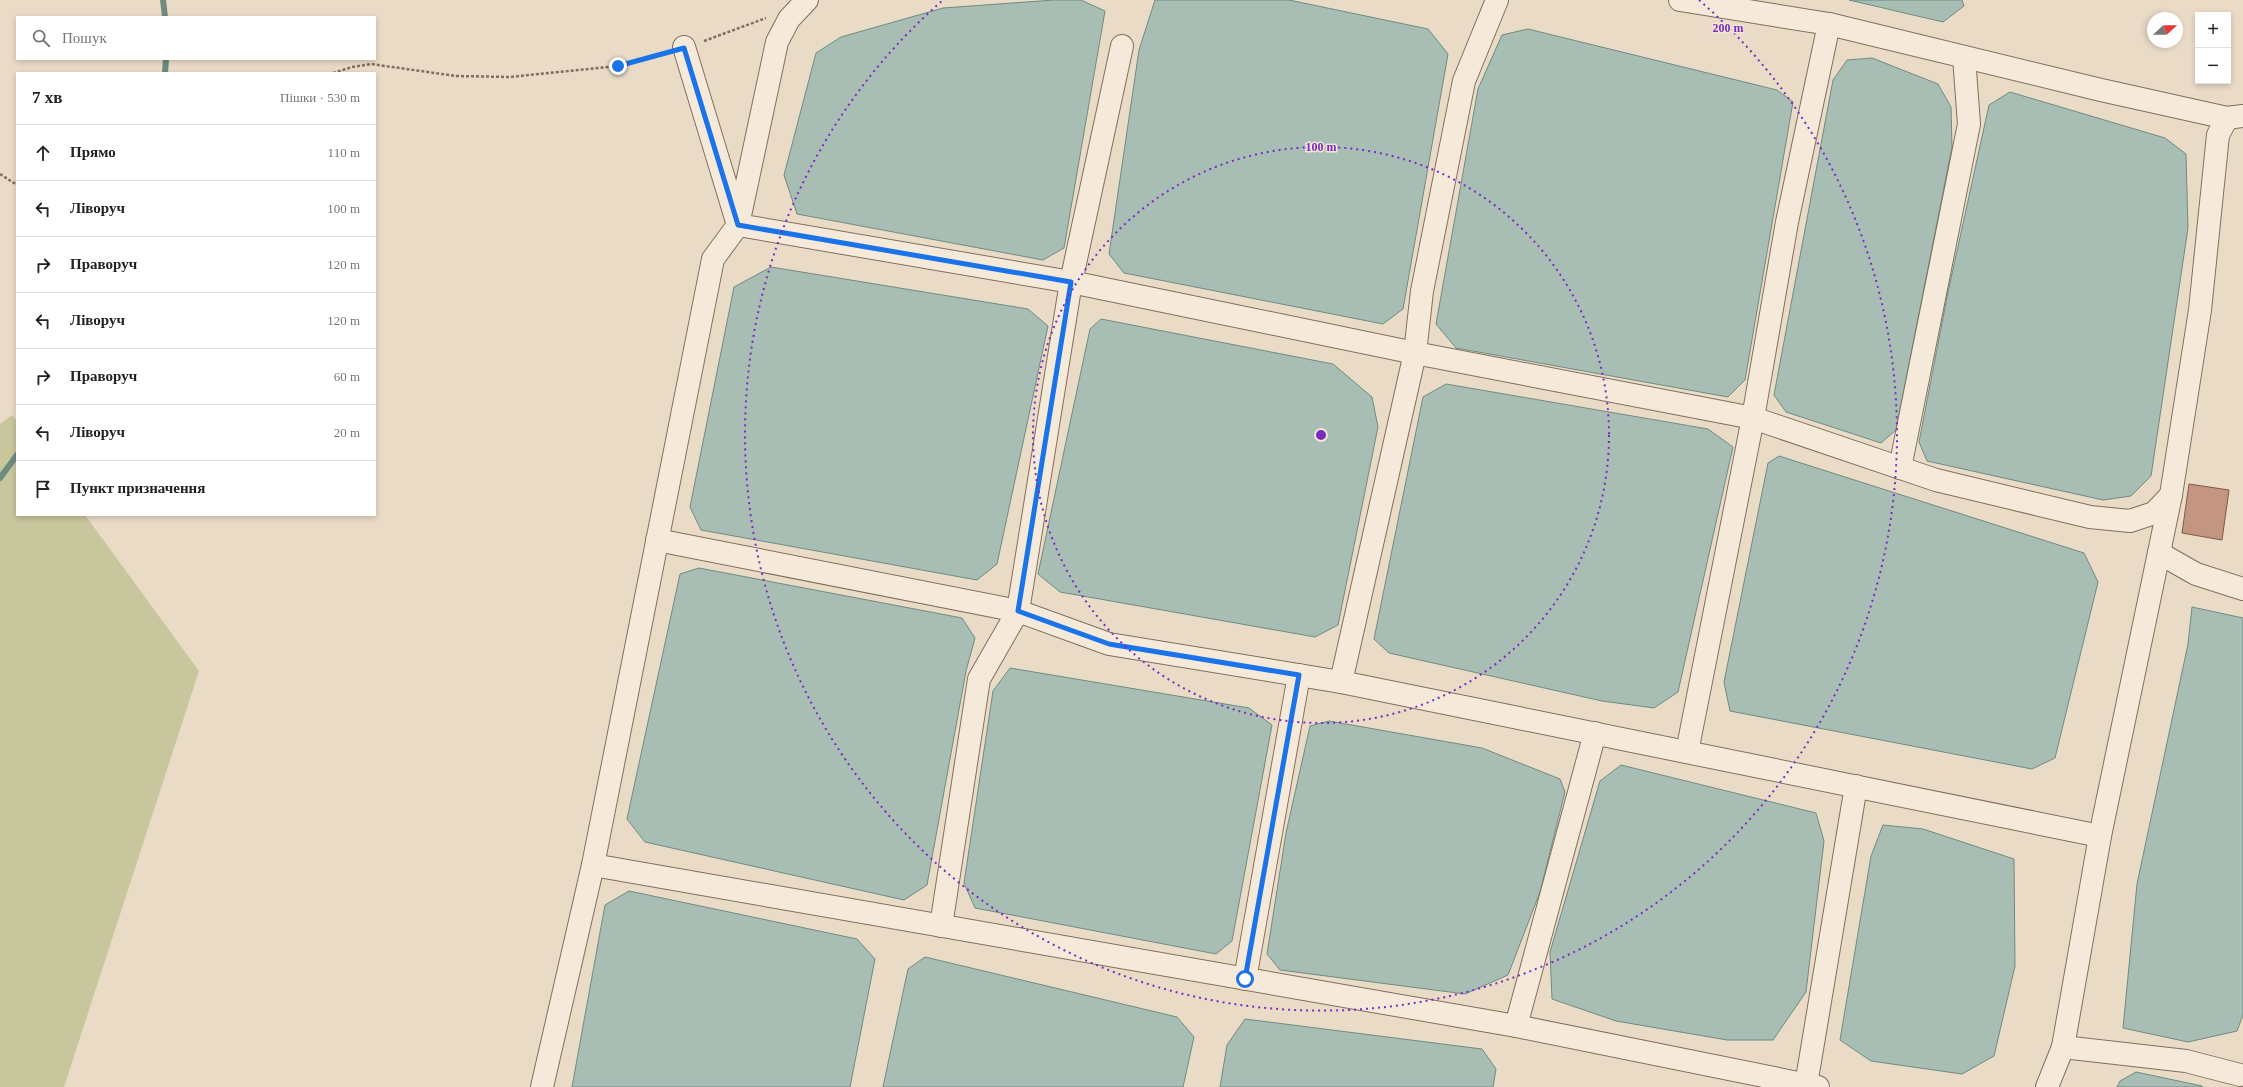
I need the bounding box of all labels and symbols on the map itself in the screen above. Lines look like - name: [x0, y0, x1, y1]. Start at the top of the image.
- north arrow: [2147, 12, 2183, 48]
- text: 200 m: [1713, 21, 1744, 35]
- route end: [609, 57, 627, 75]
- text: 100 m: [1306, 140, 1337, 154]
- centre of rings: [1314, 428, 1328, 442]
- route start: [1236, 970, 1254, 988]

